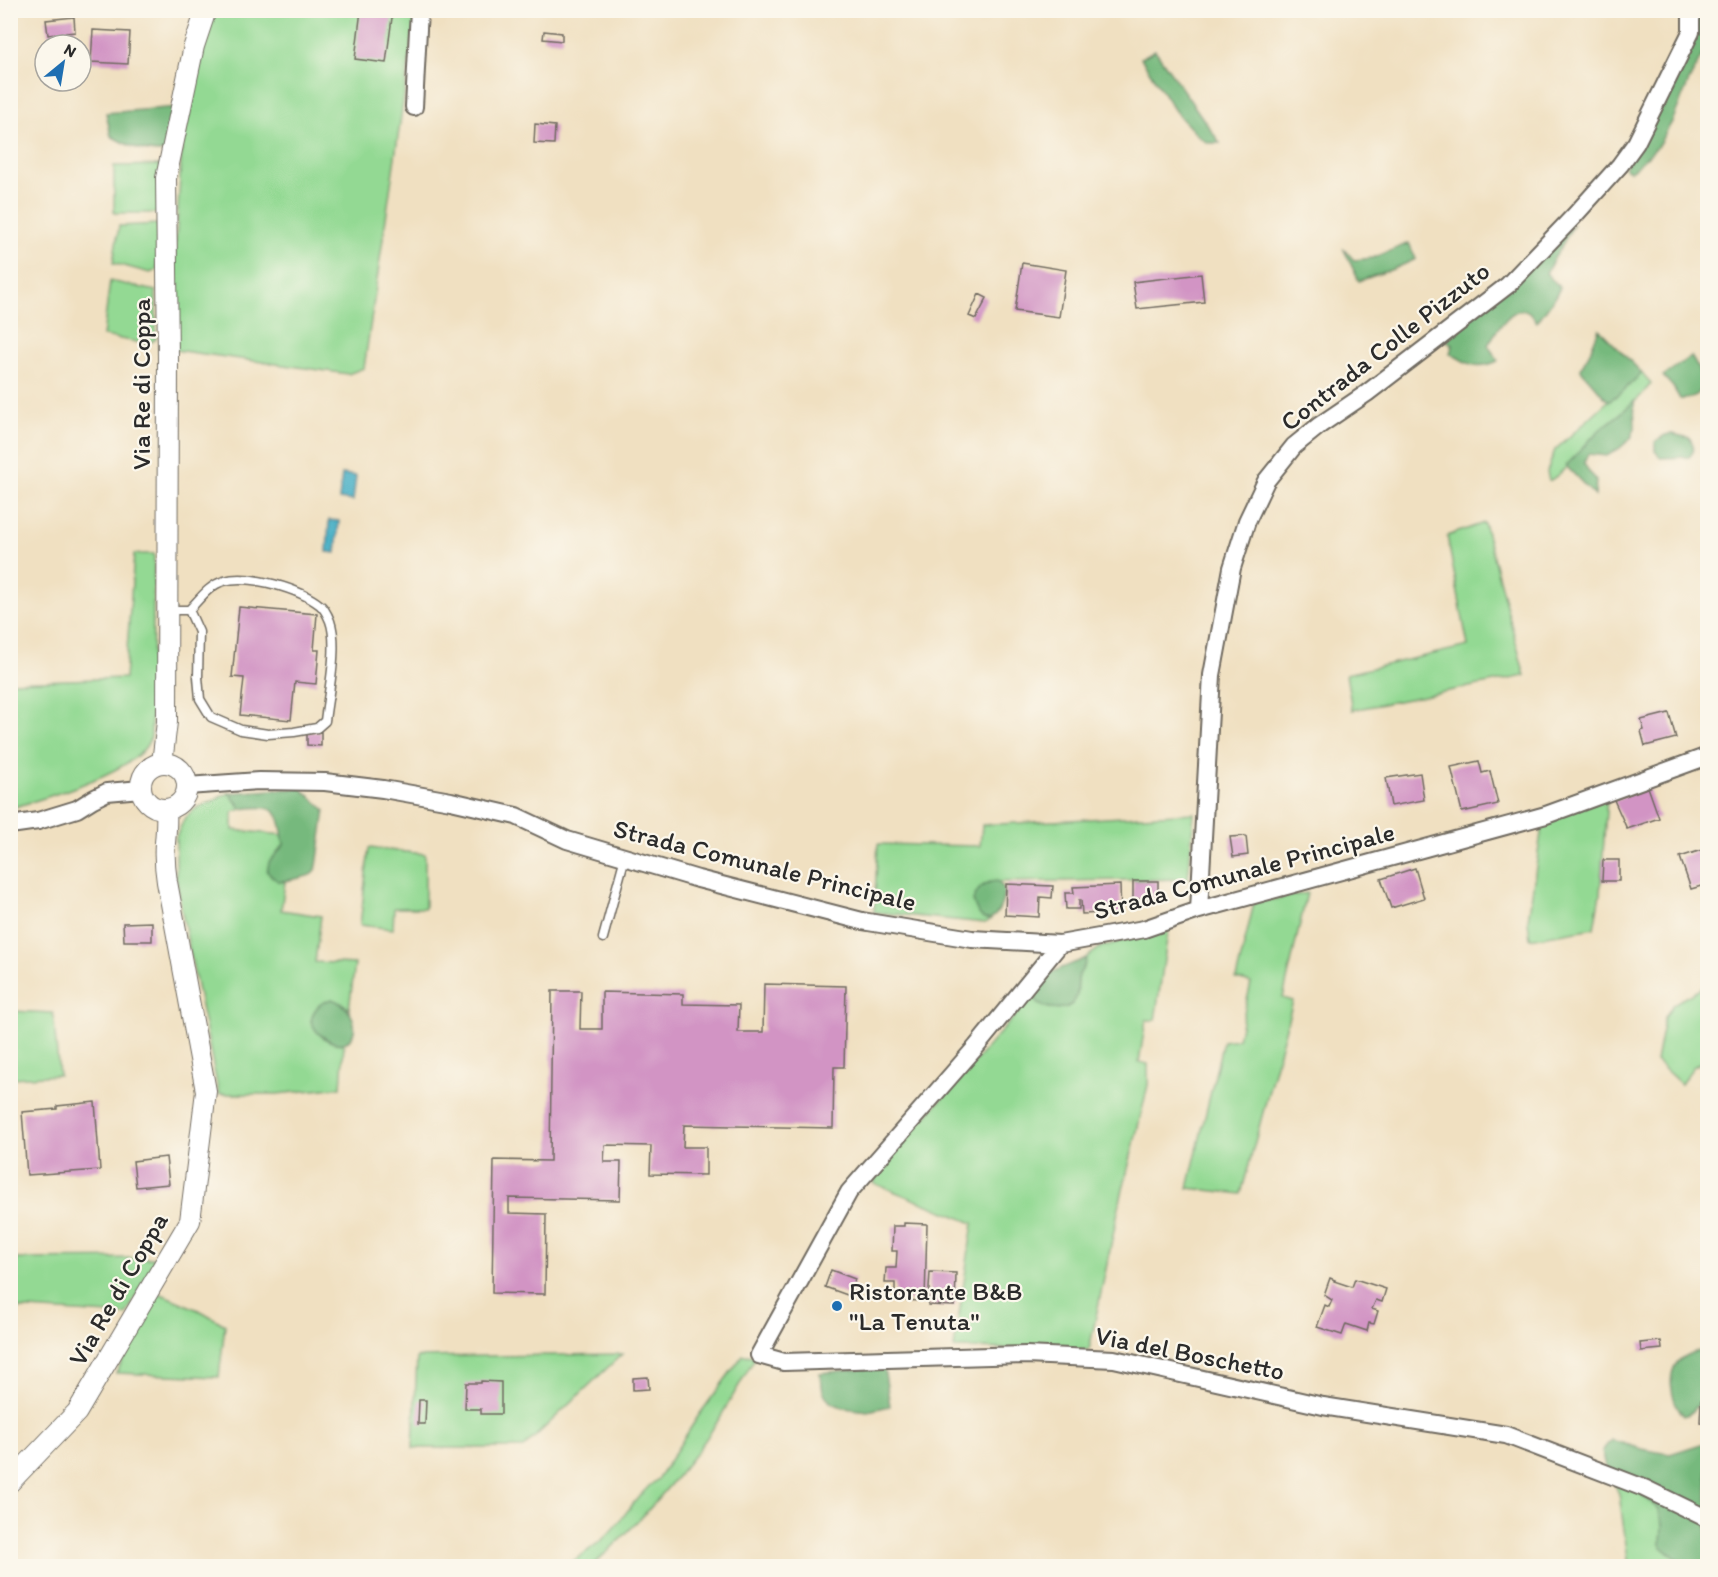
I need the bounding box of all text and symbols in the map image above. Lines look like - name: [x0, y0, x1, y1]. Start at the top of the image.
- north arrow: [33, 33, 93, 93]
- text: N: [61, 40, 80, 61]
- street label: Contrada Colle Pizzuto: [1274, 254, 1496, 438]
- street label: Via Re di Coppa: [125, 298, 157, 470]
- street label: Strada Comunale Principale: [610, 812, 920, 918]
- street label: Strada Comunale Principale: [1090, 815, 1398, 927]
- street label: Via Re di Coppa: [61, 1206, 175, 1371]
- place label: Ristorante B&B "La Tenuta": [849, 1275, 1022, 1337]
- marker: Ristorante B&B "La Tenuta": [830, 1299, 844, 1313]
- street label: Via del Boschetto: [1093, 1319, 1287, 1387]

